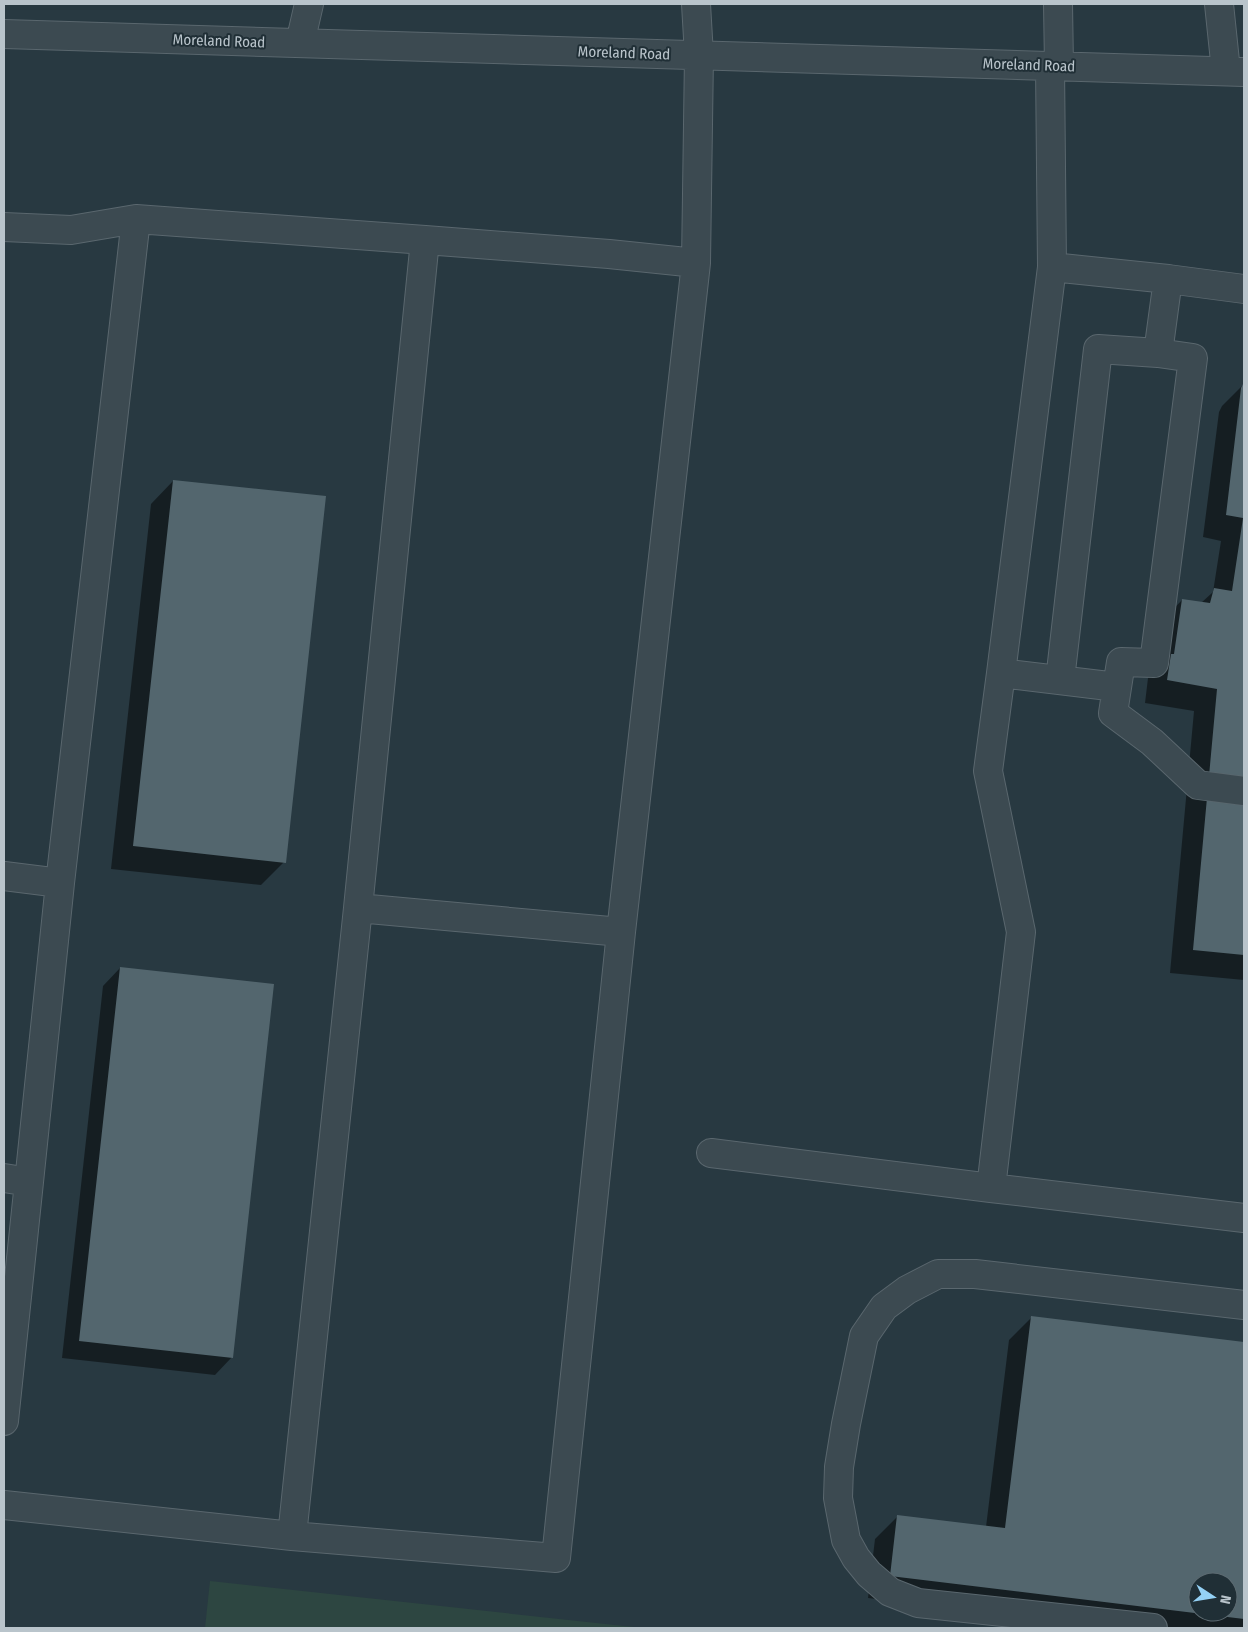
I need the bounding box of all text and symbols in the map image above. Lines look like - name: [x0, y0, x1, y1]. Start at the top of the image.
- street label: Moreland Road: [172, 30, 266, 52]
- street label: Moreland Road: [577, 42, 671, 64]
- street label: Moreland Road: [982, 54, 1076, 76]
- north arrow: [1188, 1572, 1238, 1622]
- text: N: [1216, 1594, 1234, 1605]

